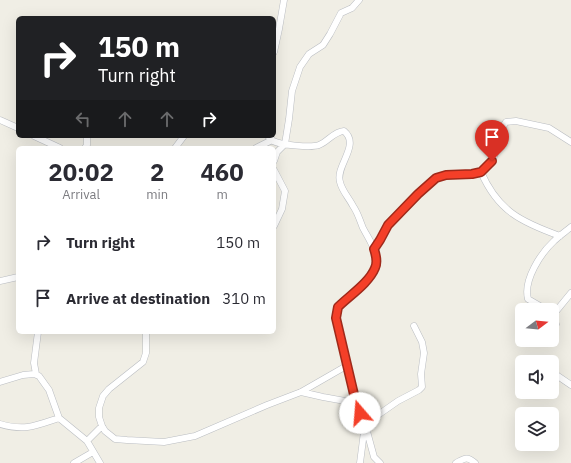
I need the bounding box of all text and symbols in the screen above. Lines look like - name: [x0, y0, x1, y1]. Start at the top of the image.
- text: 150 m: [98, 28, 180, 65]
- icon: right: [32, 32, 84, 84]
- text: Turn right: [98, 64, 176, 87]
- icon: left: [72, 108, 94, 130]
- icon: ahead: [114, 108, 136, 130]
- icon: ahead: [156, 108, 178, 130]
- icon: right: [198, 108, 220, 130]
- pin: [475, 120, 509, 161]
- icon: arrive: [481, 126, 503, 148]
- text: 20:02: [48, 156, 114, 188]
- text: 2: [150, 156, 164, 188]
- text: 460: [200, 156, 244, 188]
- text: Arrival: [62, 186, 100, 203]
- text: min: [146, 186, 168, 203]
- text: m: [216, 186, 228, 203]
- icon: right: [32, 231, 54, 253]
- text: Turn right: [66, 233, 135, 252]
- text: 150 m: [216, 233, 260, 252]
- icon: arrive: [32, 287, 54, 309]
- text: Arrive at destination: [66, 289, 210, 308]
- text: 310 m: [222, 289, 266, 308]
- north arrow: [515, 303, 559, 347]
- map controls: [515, 303, 559, 451]
- button: sound: [515, 355, 559, 399]
- position arrow: [339, 392, 381, 434]
- button: layers: [515, 407, 559, 451]

